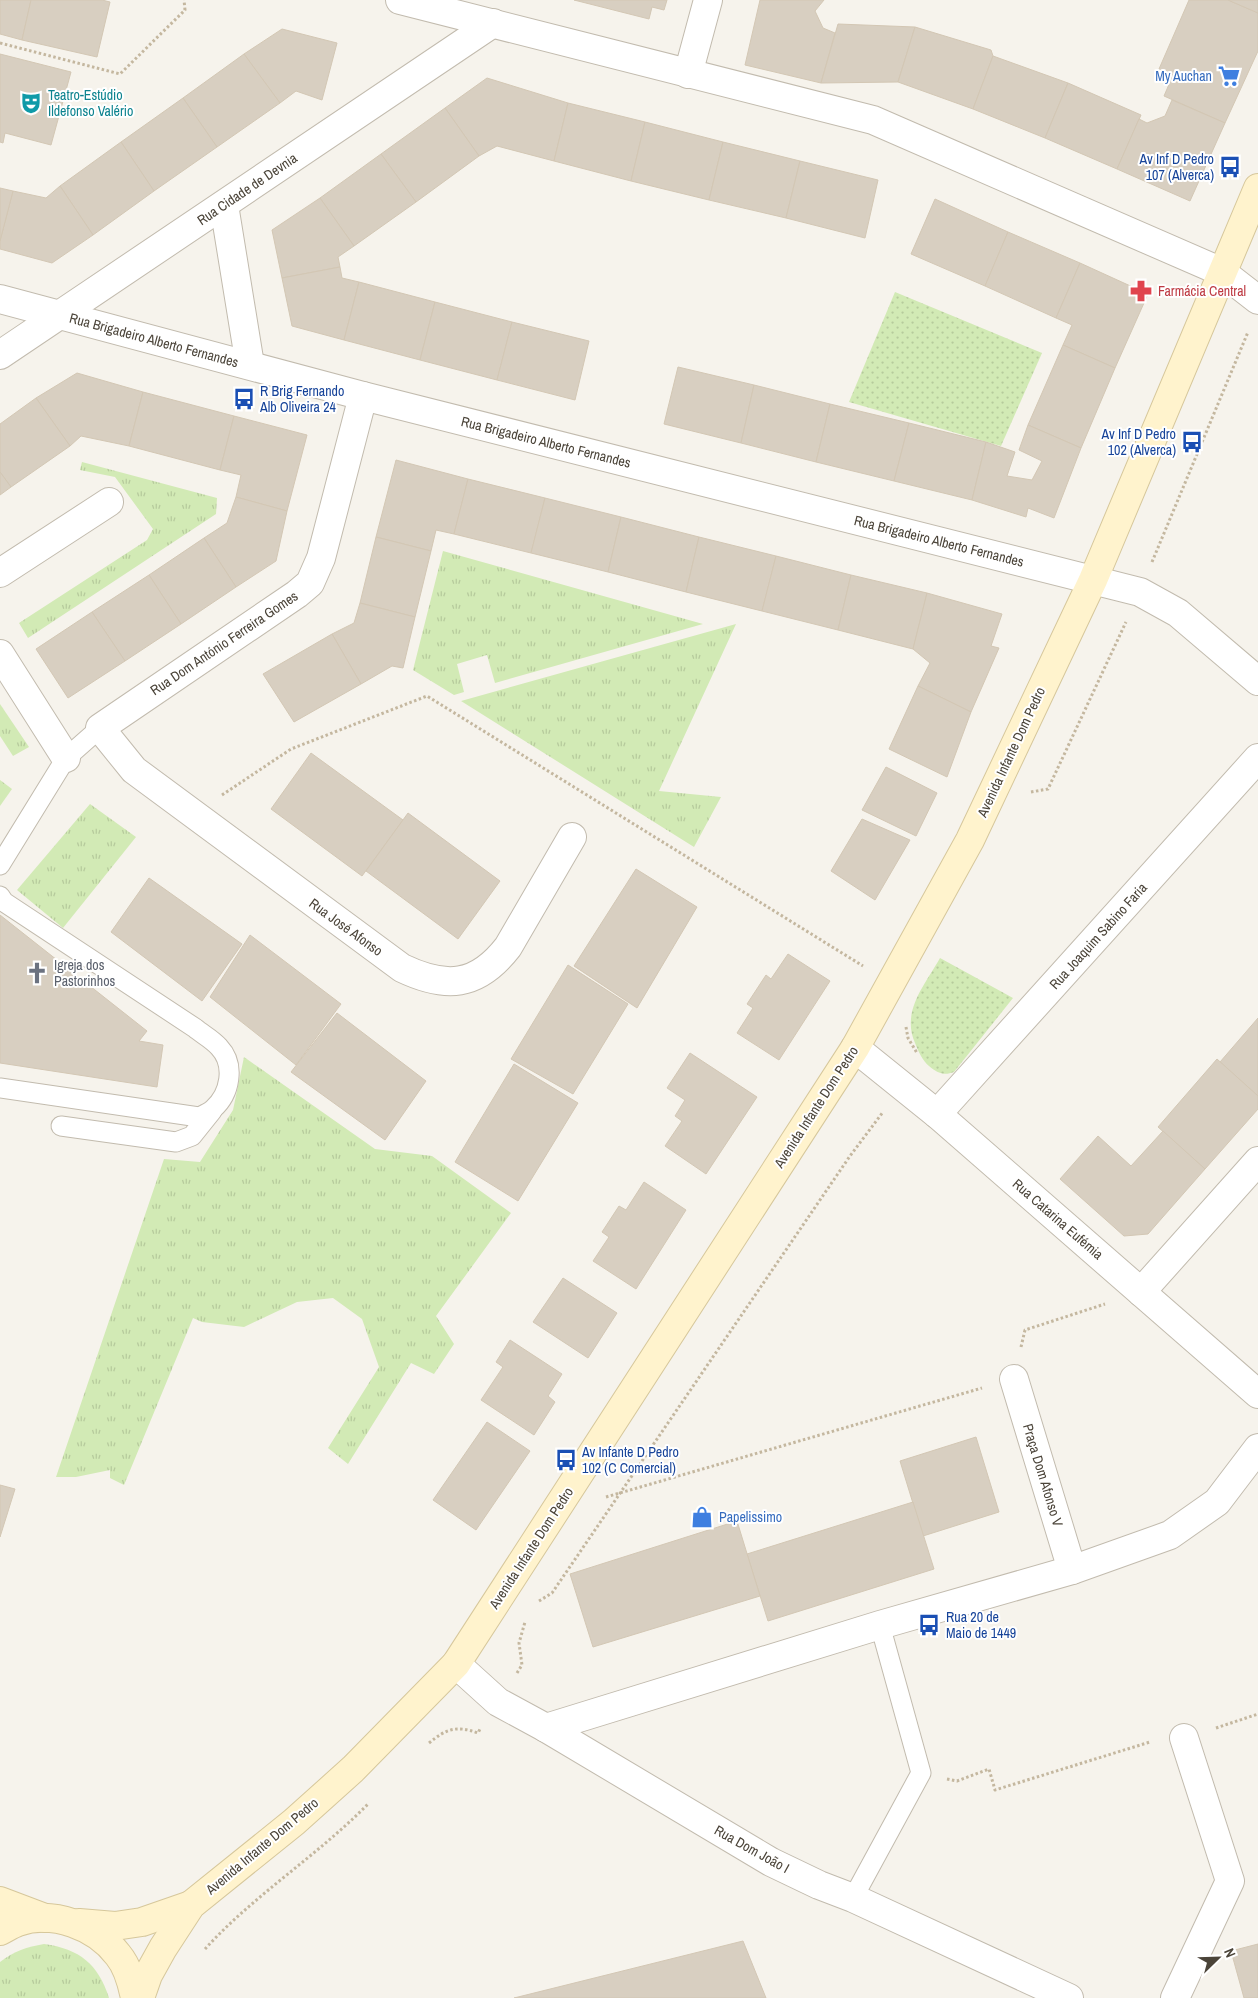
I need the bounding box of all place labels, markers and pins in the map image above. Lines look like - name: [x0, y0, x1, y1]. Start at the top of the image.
- supermarket icon: My Auchan: [1216, 63, 1242, 89]
- place label: My Auchan: [1155, 67, 1212, 85]
- place label: Teatro-Estúdio Ildefonso Valério: [48, 86, 133, 120]
- theatre icon: Teatro-Estúdio Ildefonso Valério: [18, 90, 44, 116]
- place label: Av Inf D Pedro 107 (Alverca): [1139, 150, 1214, 184]
- bus stop icon: Av Inf D Pedro 107 (Alverca): [1217, 154, 1243, 180]
- pharmacy icon: Farmácia Central: [1128, 278, 1154, 304]
- place label: Farmácia Central: [1158, 282, 1246, 300]
- place label: R Brig Fernando Alb Oliveira 24: [259, 382, 344, 416]
- bus stop icon: R Brig Fernando Alb Oliveira 24: [231, 386, 257, 412]
- place label: Av Inf D Pedro 102 (Alverca): [1101, 425, 1176, 459]
- bus stop icon: Av Inf D Pedro 102 (Alverca): [1179, 429, 1205, 455]
- place label: Igreja dos Pastorinhos: [54, 956, 116, 990]
- church icon: Igreja dos Pastorinhos: [24, 960, 50, 986]
- place label: Av Infante D Pedro 102 (C Comercial): [581, 1443, 679, 1477]
- bus stop icon: Av Infante D Pedro 102 (C Comercial): [553, 1447, 579, 1473]
- shop icon: Papelissimo: [689, 1504, 715, 1530]
- place label: Papelissimo: [719, 1508, 782, 1526]
- place label: Rua 20 de Maio de 1449: [946, 1608, 1016, 1642]
- bus stop icon: Rua 20 de Maio de 1449: [916, 1612, 942, 1638]

